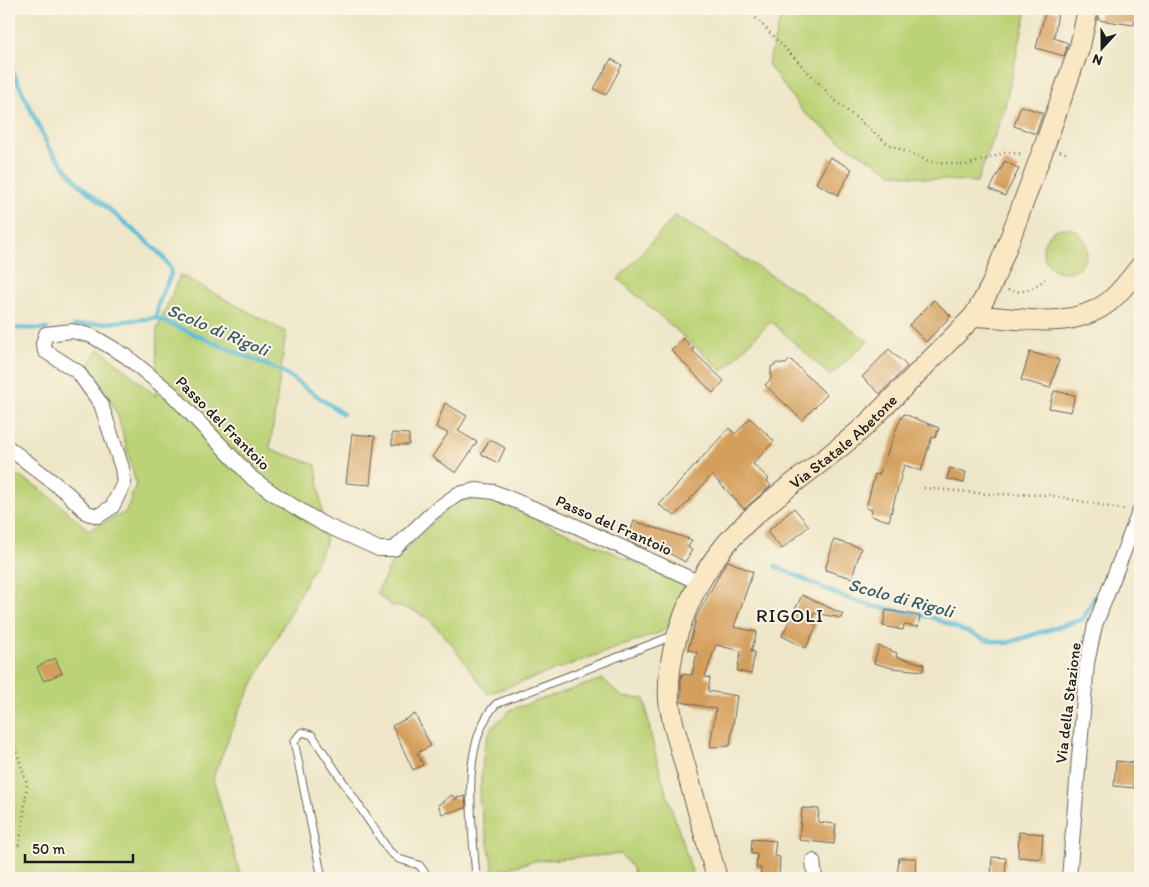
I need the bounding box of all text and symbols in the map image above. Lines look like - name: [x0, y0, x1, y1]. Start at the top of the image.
- north arrow: [1076, 22, 1126, 72]
- text: N: [1090, 50, 1105, 69]
- water label: Scolo di Rigoli: [164, 299, 274, 362]
- street label: Passo del Frantoio: [172, 372, 274, 474]
- street label: Via Statale Abetone: [785, 390, 901, 492]
- street label: Passo del Frantoio: [553, 491, 675, 559]
- water label: Scolo di Rigoli: [846, 573, 958, 623]
- district label: RIGOLI: [756, 604, 824, 627]
- street label: Via della Stazione: [1051, 641, 1085, 765]
- scale bar: [25, 832, 132, 864]
- text: 50 m: [32, 840, 65, 858]

